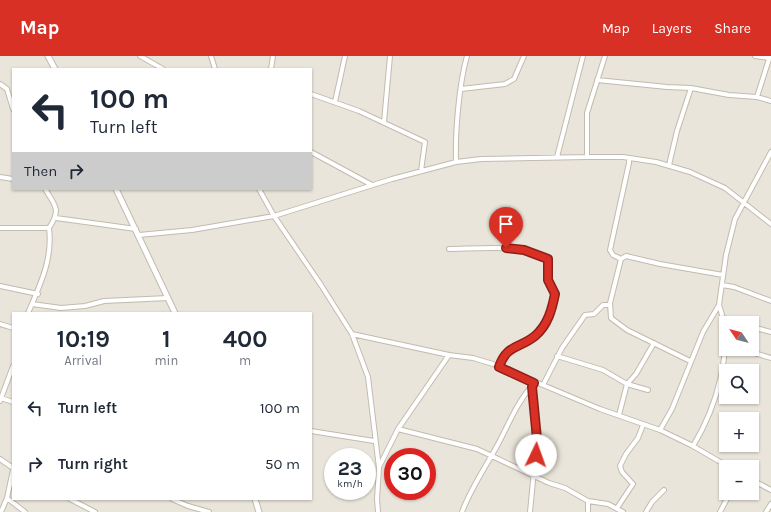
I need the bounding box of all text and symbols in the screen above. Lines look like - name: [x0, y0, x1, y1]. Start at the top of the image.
- text: Map: [20, 17, 59, 39]
- text: Map: [602, 20, 630, 37]
- text: Layers: [652, 20, 692, 37]
- text: Share: [714, 20, 751, 37]
- text: 100 m: [90, 82, 169, 115]
- icon: left: [24, 84, 76, 136]
- text: Turn left: [90, 116, 158, 138]
- icon: right: [65, 160, 87, 182]
- text: Then: [24, 162, 57, 180]
- pin: [489, 207, 523, 248]
- icon: arrive: [495, 213, 517, 235]
- north arrow: [719, 316, 759, 356]
- map controls: [719, 316, 759, 500]
- text: 10:19: [57, 325, 110, 353]
- text: 1: [162, 325, 171, 353]
- text: 400: [223, 325, 267, 353]
- text: Arrival: [64, 353, 102, 368]
- text: min: [154, 353, 178, 368]
- text: m: [239, 353, 251, 368]
- button: search: [719, 364, 759, 404]
- icon: left: [24, 397, 46, 419]
- text: Turn left: [58, 399, 117, 417]
- text: 100 m: [260, 399, 300, 417]
- button: +: [719, 412, 759, 452]
- position arrow: [515, 434, 557, 476]
- speed limit sign: 30: [384, 448, 436, 500]
- icon: right: [24, 453, 46, 475]
- text: Turn right: [58, 455, 128, 473]
- text: 50 m: [265, 455, 300, 473]
- text: 23: [338, 457, 362, 480]
- button: −: [719, 460, 759, 500]
- text: km/h: [337, 478, 363, 490]

